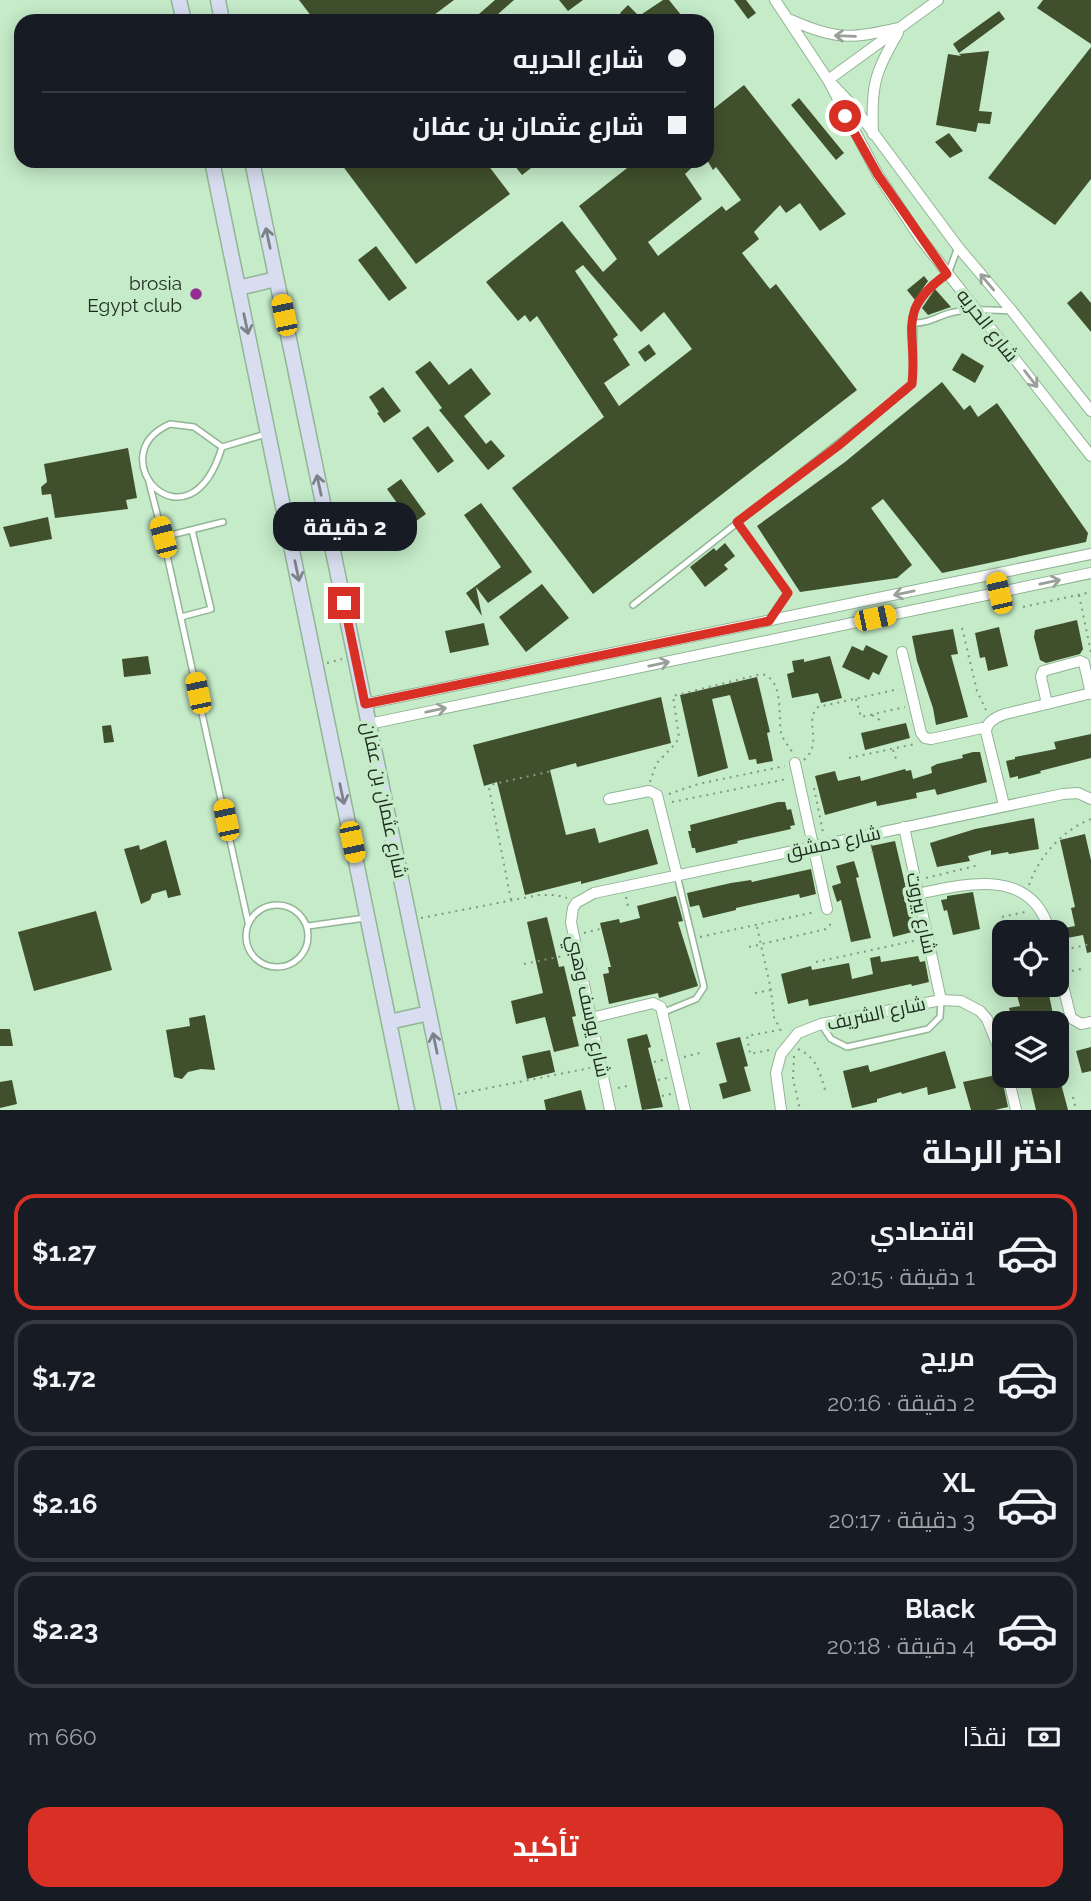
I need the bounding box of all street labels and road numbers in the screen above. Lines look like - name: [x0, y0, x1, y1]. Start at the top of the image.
- street label: شارع الحريه: [950, 284, 1023, 368]
- street label: شارع عثمان بن عفان: [355, 720, 412, 881]
- street label: شارع دمشق: [784, 821, 883, 866]
- street label: شارع بيروت: [900, 870, 941, 957]
- street label: شارع يوسف وهبي: [559, 933, 615, 1080]
- street label: شارع الشريف: [825, 992, 928, 1037]

